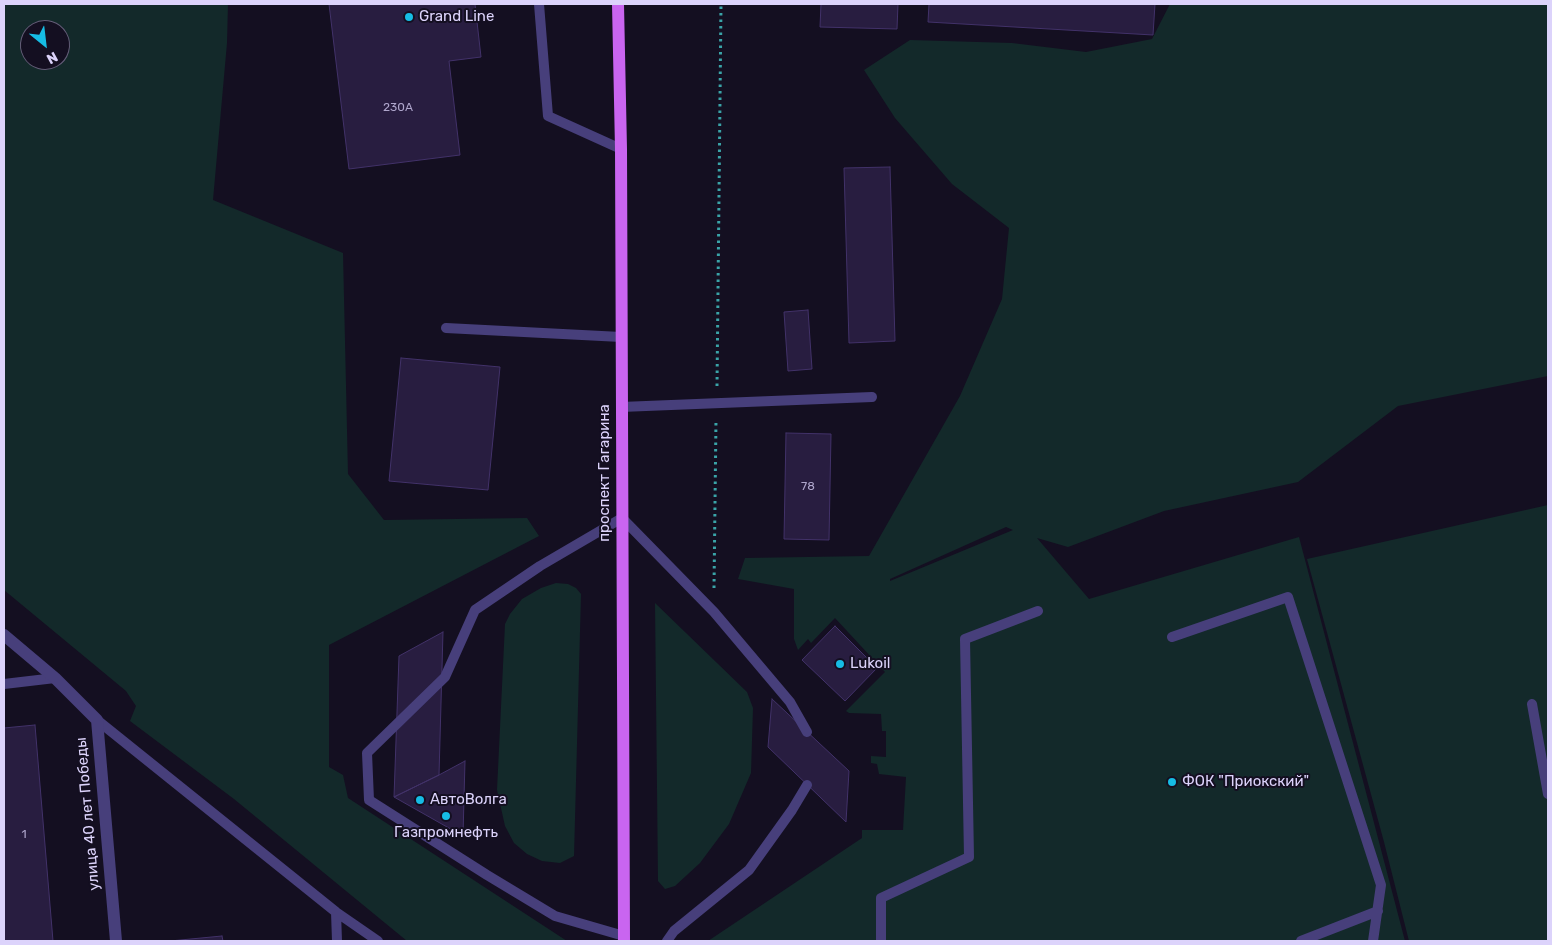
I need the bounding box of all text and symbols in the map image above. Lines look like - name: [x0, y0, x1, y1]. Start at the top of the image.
- place label: Grand Line: [419, 8, 494, 26]
- marker: Grand Line: [403, 11, 415, 23]
- north arrow: [20, 20, 70, 70]
- text: N: [44, 48, 61, 68]
- house number: 230А: [383, 101, 413, 115]
- street label: проспект Гагарина: [596, 404, 614, 542]
- house number: 78: [801, 480, 815, 494]
- place label: Lukoil: [850, 655, 890, 673]
- marker: Lukoil: [834, 658, 846, 670]
- street label: улица 40 лет Победы: [72, 737, 104, 891]
- place label: ФОК "Приокский": [1182, 773, 1309, 791]
- marker: ФОК "Приокский": [1166, 776, 1178, 788]
- place label: АвтоВолга: [430, 791, 507, 809]
- marker: АвтоВолга: [414, 794, 426, 806]
- marker: Газпромнефть: [440, 810, 452, 822]
- place label: Газпромнефть: [394, 824, 498, 842]
- house number: 1: [21, 828, 27, 842]

